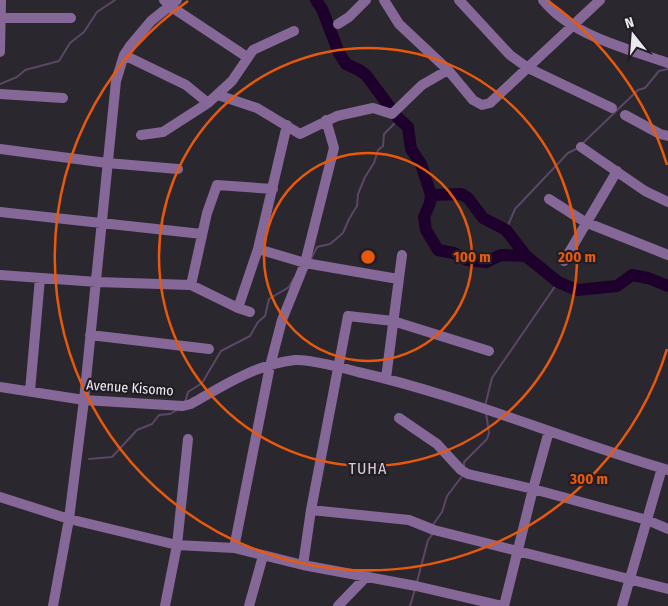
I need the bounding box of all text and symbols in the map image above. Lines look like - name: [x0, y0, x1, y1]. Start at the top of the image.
- north arrow: [608, 10, 658, 60]
- text: N: [623, 14, 636, 32]
- centre of rings: [359, 248, 377, 266]
- text: 100 m: [453, 248, 491, 266]
- text: 200 m: [557, 248, 596, 266]
- street label: Avenue Kisomo: [86, 376, 174, 400]
- district label: TUHA: [349, 459, 387, 478]
- text: 300 m: [569, 470, 608, 488]

